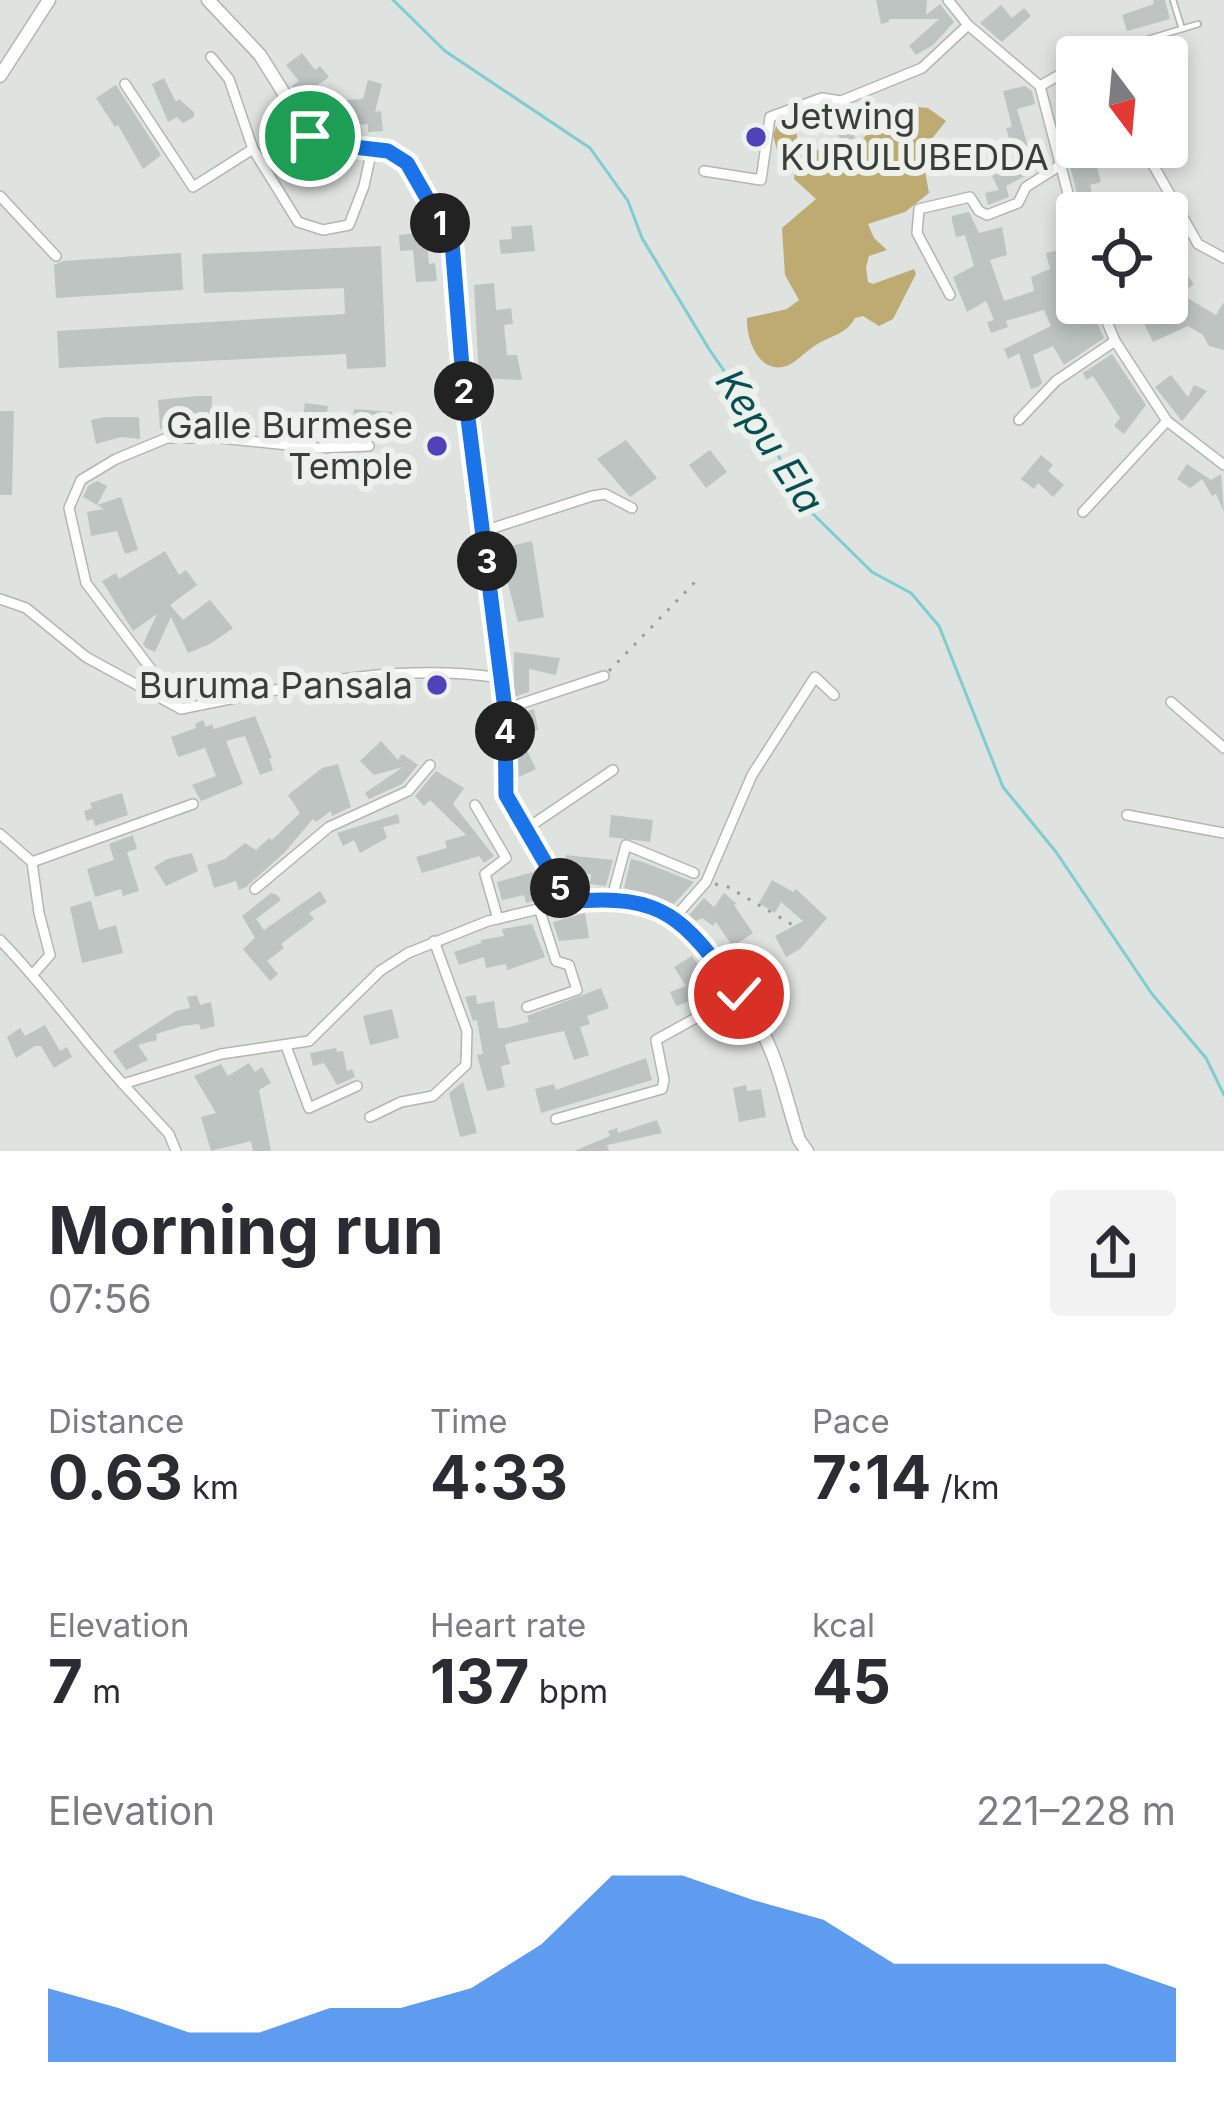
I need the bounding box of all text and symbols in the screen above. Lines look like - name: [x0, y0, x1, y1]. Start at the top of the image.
- north arrow: [1056, 36, 1188, 168]
- map controls: [1056, 36, 1188, 324]
- pin: [259, 85, 361, 187]
- place label: Jetwing KURULUBEDDA: [780, 94, 1049, 179]
- icon: arrive: [277, 103, 343, 169]
- marker: Jetwing KURULUBEDDA: [743, 124, 769, 150]
- button: locate: [1056, 192, 1188, 324]
- pin: 1: [410, 193, 470, 253]
- text: 1: [433, 203, 447, 243]
- water label: Kepu Ela: [707, 360, 834, 521]
- pin: 2: [434, 361, 494, 421]
- text: 2: [454, 371, 474, 411]
- place label: Galle Burmese Temple: [166, 403, 413, 488]
- marker: Galle Burmese Temple: [424, 433, 450, 459]
- pin: 3: [457, 531, 517, 591]
- text: 3: [476, 541, 498, 581]
- place label: Buruma Pansala: [139, 663, 413, 707]
- marker: Buruma Pansala: [424, 672, 450, 698]
- pin: 4: [475, 701, 535, 761]
- text: 4: [494, 711, 516, 751]
- pin: 5: [530, 858, 590, 918]
- text: 5: [549, 868, 571, 908]
- pin: [688, 943, 790, 1045]
- icon: check: [706, 961, 772, 1027]
- text: Morning run: [48, 1190, 444, 1270]
- button: share: [1050, 1190, 1176, 1316]
- text: 07:56: [48, 1275, 152, 1322]
- text: Distance: [48, 1401, 184, 1441]
- text: Time: [430, 1401, 507, 1441]
- text: Pace: [812, 1401, 890, 1441]
- text: 0.63: [48, 1441, 183, 1513]
- text: 4:33: [430, 1441, 568, 1513]
- text: 7:14: [812, 1441, 931, 1513]
- text: km: [183, 1467, 239, 1507]
- text: /km: [931, 1467, 1000, 1507]
- text: Elevation: [48, 1605, 189, 1645]
- text: Heart rate: [430, 1605, 586, 1645]
- text: kcal: [812, 1605, 875, 1645]
- text: 7: [48, 1645, 83, 1717]
- text: 137: [430, 1645, 530, 1717]
- text: 45: [812, 1645, 891, 1717]
- text: m: [83, 1671, 121, 1711]
- text: bpm: [530, 1671, 608, 1711]
- text: Elevation: [48, 1787, 215, 1834]
- text: 221–228 m: [976, 1787, 1176, 1834]

